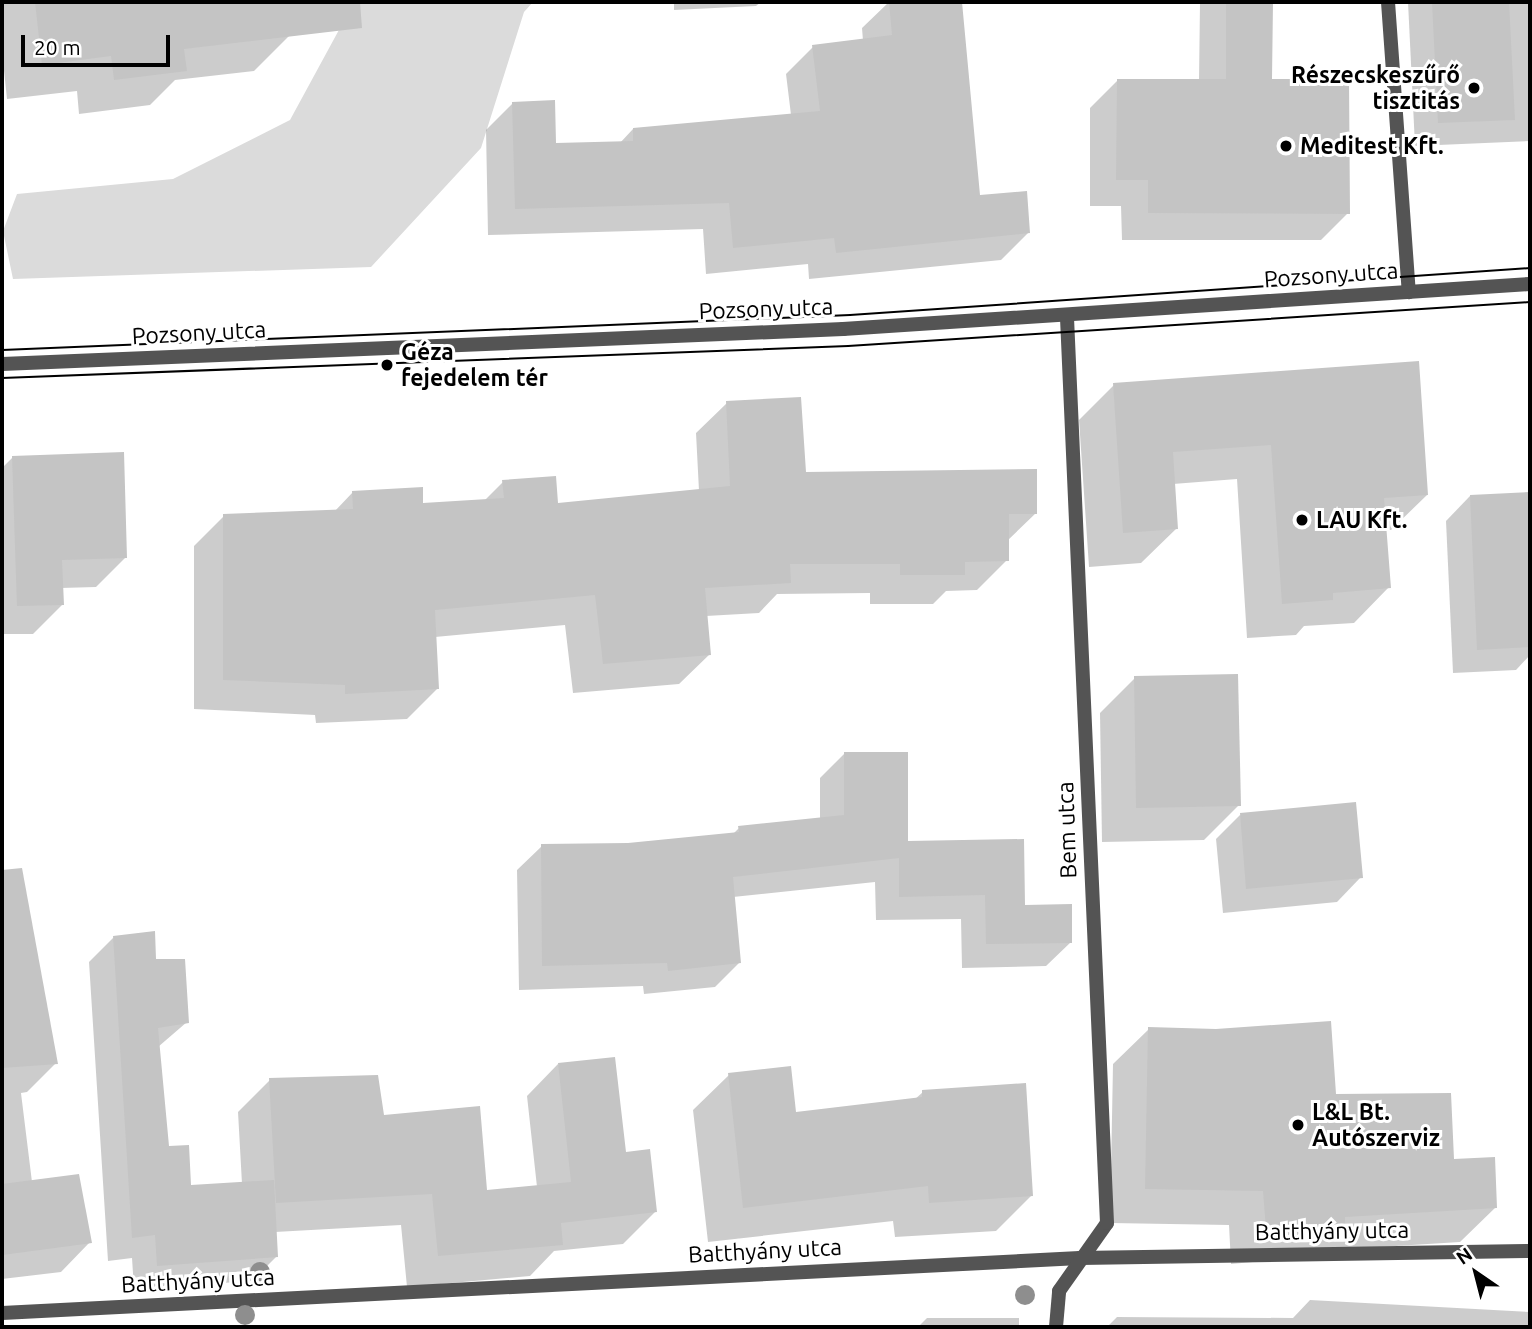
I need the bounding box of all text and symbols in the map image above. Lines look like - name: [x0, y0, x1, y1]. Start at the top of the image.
- scale bar: [24, 21, 173, 65]
- text: 20 m: [34, 35, 81, 59]
- place label: Részecskeszűrő tisztitás: [1291, 61, 1460, 115]
- marker: Részecskeszűrő tisztitás: [1466, 80, 1482, 96]
- place label: Meditest Kft.: [1300, 132, 1444, 160]
- marker: Meditest Kft.: [1278, 138, 1294, 154]
- street label: Pozsony utca: [1263, 257, 1399, 293]
- street label: Pozsony utca: [698, 293, 834, 325]
- street label: Pozsony utca: [131, 316, 267, 350]
- place label: Géza fejedelem tér: [401, 338, 548, 392]
- marker: Géza fejedelem tér: [379, 357, 395, 373]
- place label: LAU Kft.: [1316, 506, 1407, 534]
- marker: LAU Kft.: [1294, 512, 1310, 528]
- street label: Bem utca: [1052, 781, 1082, 879]
- place label: L&L Bt. Autószerviz: [1312, 1098, 1440, 1152]
- marker: L&L Bt. Autószerviz: [1290, 1117, 1306, 1133]
- street label: Batthyány utca: [1255, 1216, 1409, 1246]
- street label: Batthyány utca: [687, 1233, 843, 1269]
- north arrow: [1441, 1238, 1511, 1308]
- text: N: [1452, 1243, 1476, 1269]
- street label: Batthyány utca: [120, 1263, 276, 1299]

